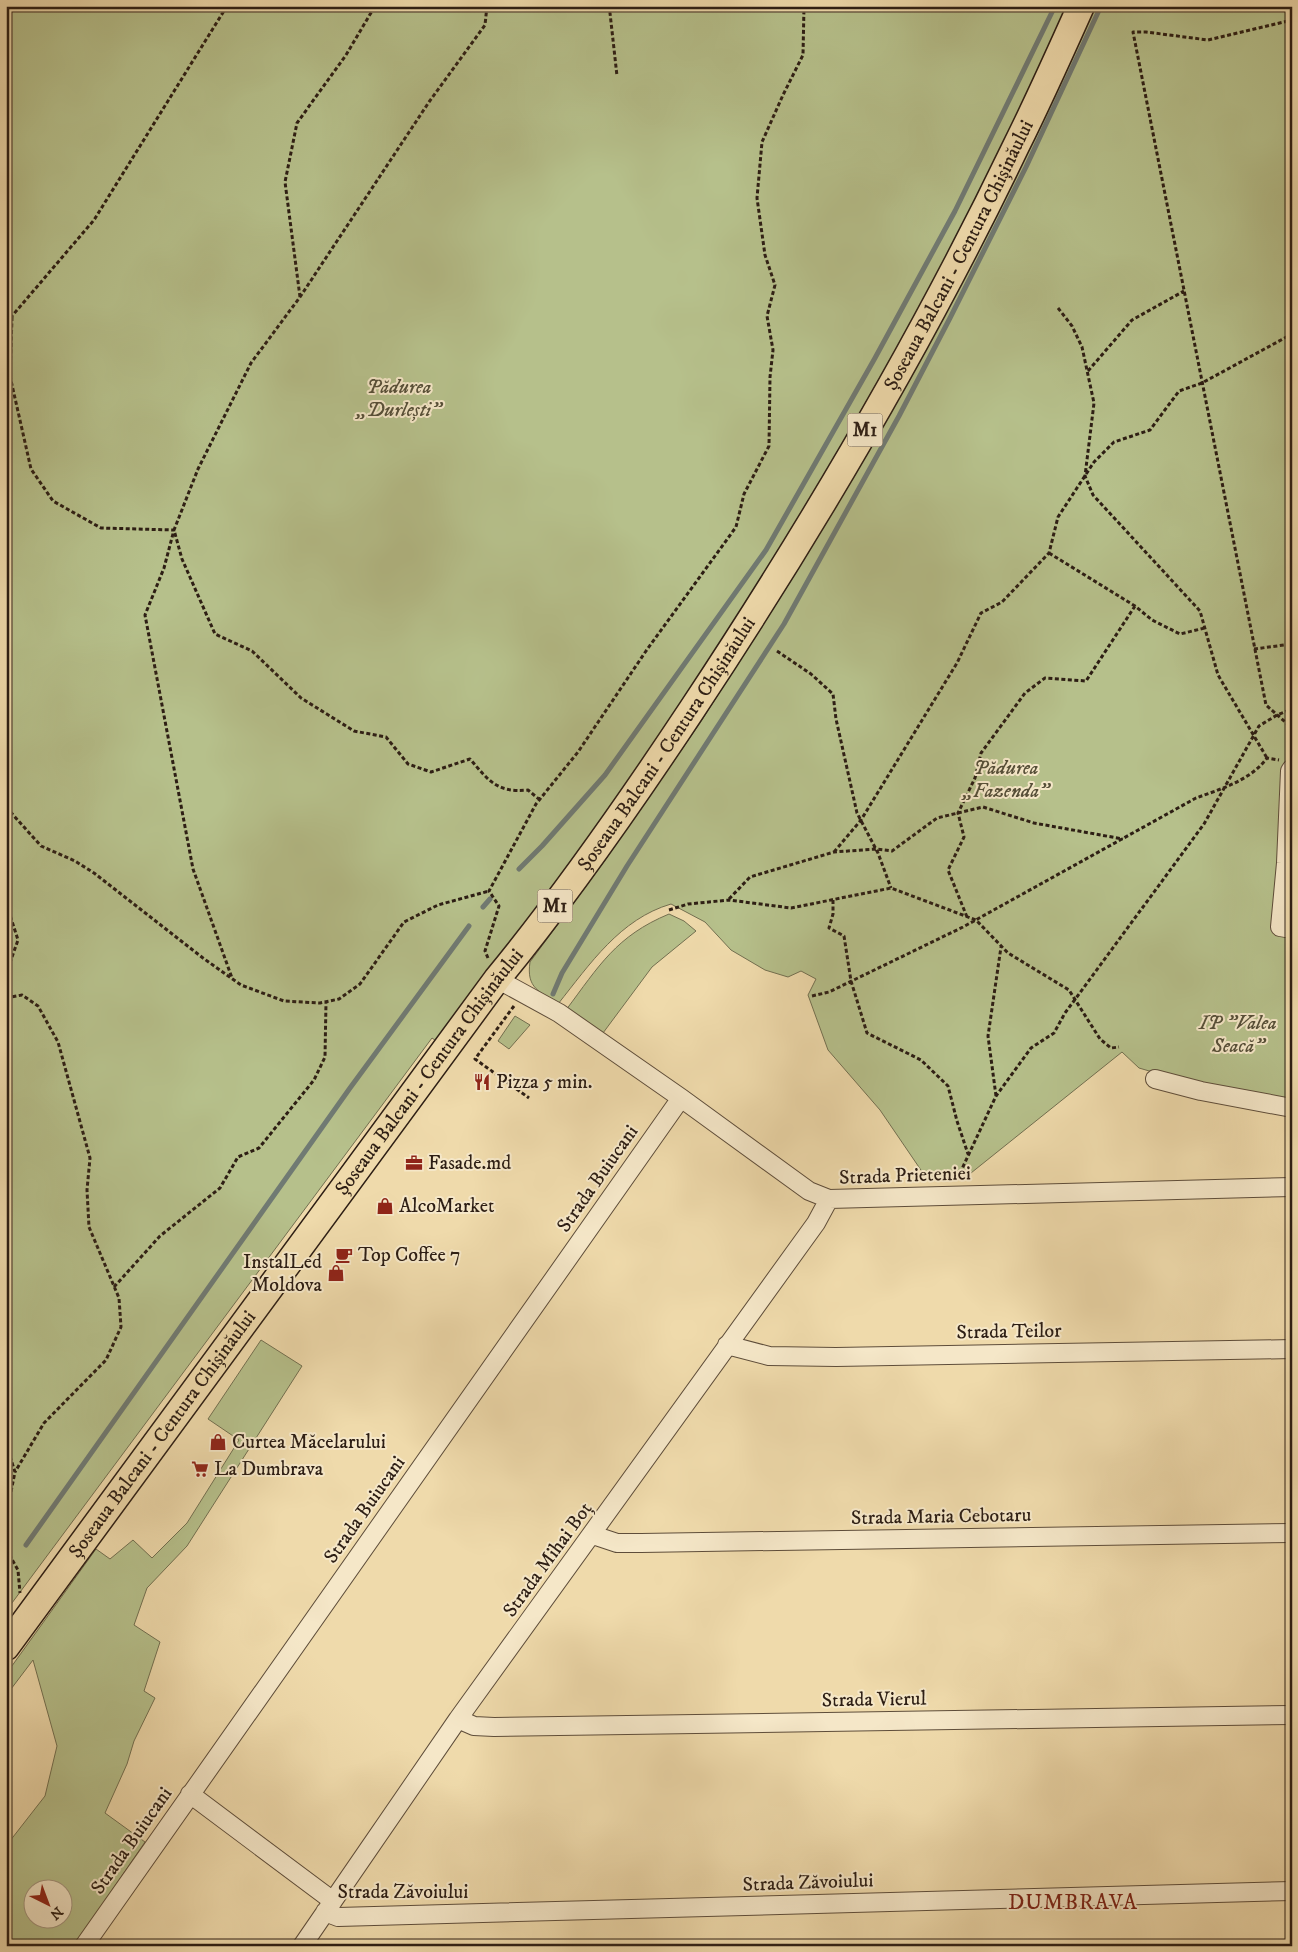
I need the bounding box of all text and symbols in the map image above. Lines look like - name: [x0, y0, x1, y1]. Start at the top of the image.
- street label: Șoseaua Balcani - Centura Chișinăului: [878, 116, 1039, 395]
- park label: Pădurea „Durlești”: [354, 375, 444, 423]
- road number: M1: [848, 414, 882, 446]
- street label: Șoseaua Balcani - Centura Chișinăului: [572, 612, 761, 876]
- park label: Pădurea „Fazenda”: [960, 756, 1052, 804]
- road number: M1: [538, 889, 572, 922]
- street label: Șoseaua Balcani - Centura Chișinăului: [330, 944, 529, 1200]
- park label: IP "Valea Seacă": [1197, 1011, 1277, 1059]
- place label: Pizza 5 min.: [496, 1070, 593, 1095]
- restaurant icon: Pizza 5 min.: [472, 1072, 492, 1092]
- street label: Strada Buiucani: [552, 1120, 644, 1238]
- place label: Fasade.md: [428, 1151, 511, 1176]
- office icon: Fasade.md: [404, 1153, 424, 1173]
- street label: Strada Prieteniei: [839, 1161, 971, 1191]
- place label: AlcoMarket: [399, 1194, 494, 1219]
- shop icon: AlcoMarket: [375, 1196, 395, 1216]
- place label: Top Coffee 7: [358, 1243, 461, 1268]
- cafe icon: Top Coffee 7: [334, 1245, 354, 1265]
- place label: InstalLed Moldova: [243, 1250, 323, 1298]
- shop icon: InstalLed Moldova: [326, 1263, 346, 1283]
- street label: Șoseaua Balcani - Centura Chișinăului: [63, 1306, 262, 1563]
- street label: Strada Teilor: [956, 1319, 1062, 1345]
- place label: Curtea Măcelarului: [232, 1430, 386, 1455]
- shop icon: Curtea Măcelarului: [208, 1432, 228, 1452]
- street label: Strada Buiucani: [319, 1451, 411, 1569]
- place label: La Dumbrava: [214, 1457, 324, 1482]
- supermarket icon: La Dumbrava: [190, 1459, 210, 1479]
- street label: Strada Mihai Boț: [498, 1498, 598, 1622]
- street label: Strada Maria Cebotaru: [851, 1503, 1031, 1531]
- street label: Strada Vierul: [821, 1687, 927, 1713]
- street label: Strada Buiucani: [86, 1782, 178, 1900]
- street label: Strada Zăvoiului: [742, 1868, 874, 1898]
- north arrow: [22, 1880, 72, 1930]
- street label: Strada Zăvoiului: [338, 1880, 468, 1905]
- district label: DUMBRAVA: [1008, 1889, 1138, 1916]
- text: N: [45, 1902, 66, 1924]

